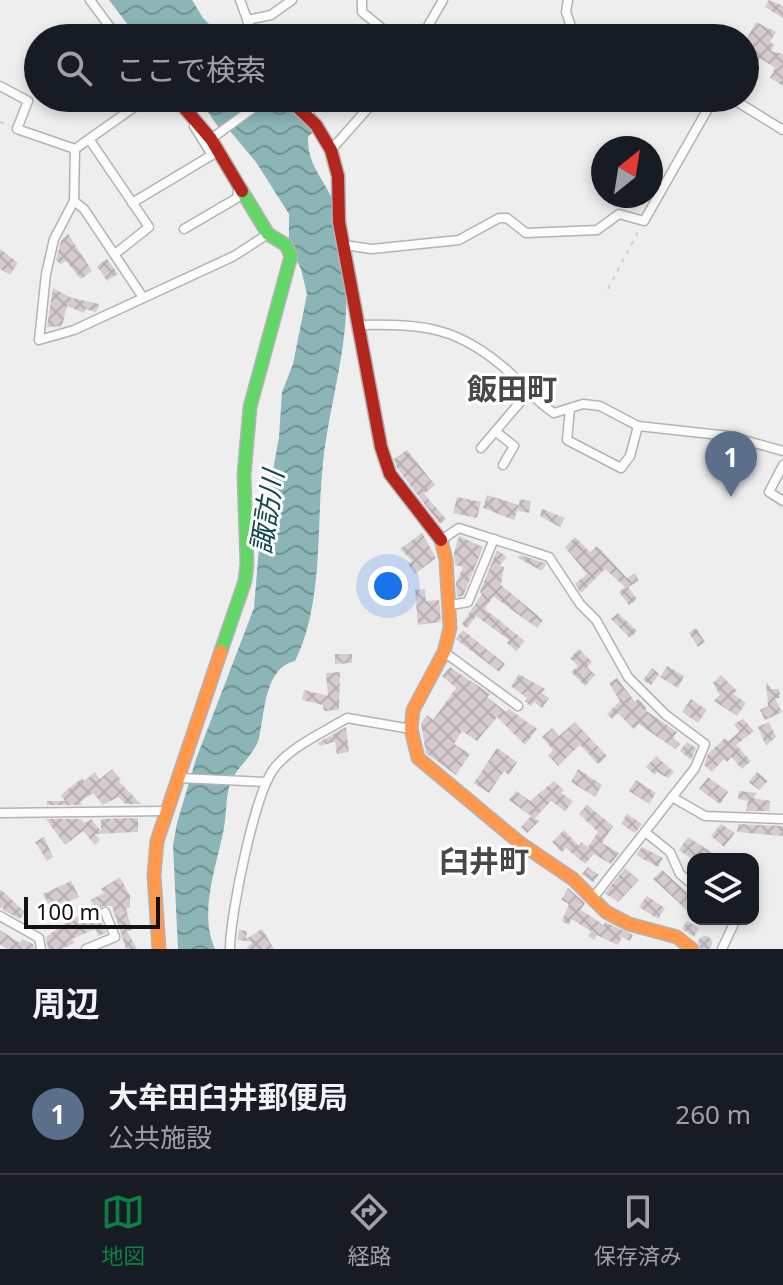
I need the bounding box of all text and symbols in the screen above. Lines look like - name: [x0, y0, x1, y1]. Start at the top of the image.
- search box: [24, 24, 759, 112]
- icon: search: [52, 46, 96, 90]
- text: ここで検索: [116, 49, 266, 90]
- north arrow: [591, 136, 663, 208]
- district label: 飯田町: [467, 368, 557, 409]
- pin: 1: [705, 431, 757, 497]
- water label: 諏訪川: [241, 464, 292, 556]
- your location: [368, 566, 408, 606]
- district label: 臼井町: [439, 840, 529, 881]
- map controls: [687, 853, 759, 925]
- button: layers: [687, 853, 759, 925]
- scale bar: [24, 893, 160, 929]
- text: 100 m: [36, 896, 100, 926]
- text: 周辺: [32, 980, 100, 1026]
- text: 大牟田臼井郵便局: [108, 1076, 348, 1117]
- text: 1: [51, 1096, 65, 1132]
- text: 260 m: [675, 1096, 751, 1132]
- text: 公共施設: [108, 1119, 212, 1155]
- tab: 地図: [101, 1190, 145, 1270]
- tab: 経路: [347, 1190, 392, 1270]
- tab: 保存済み: [594, 1190, 682, 1270]

